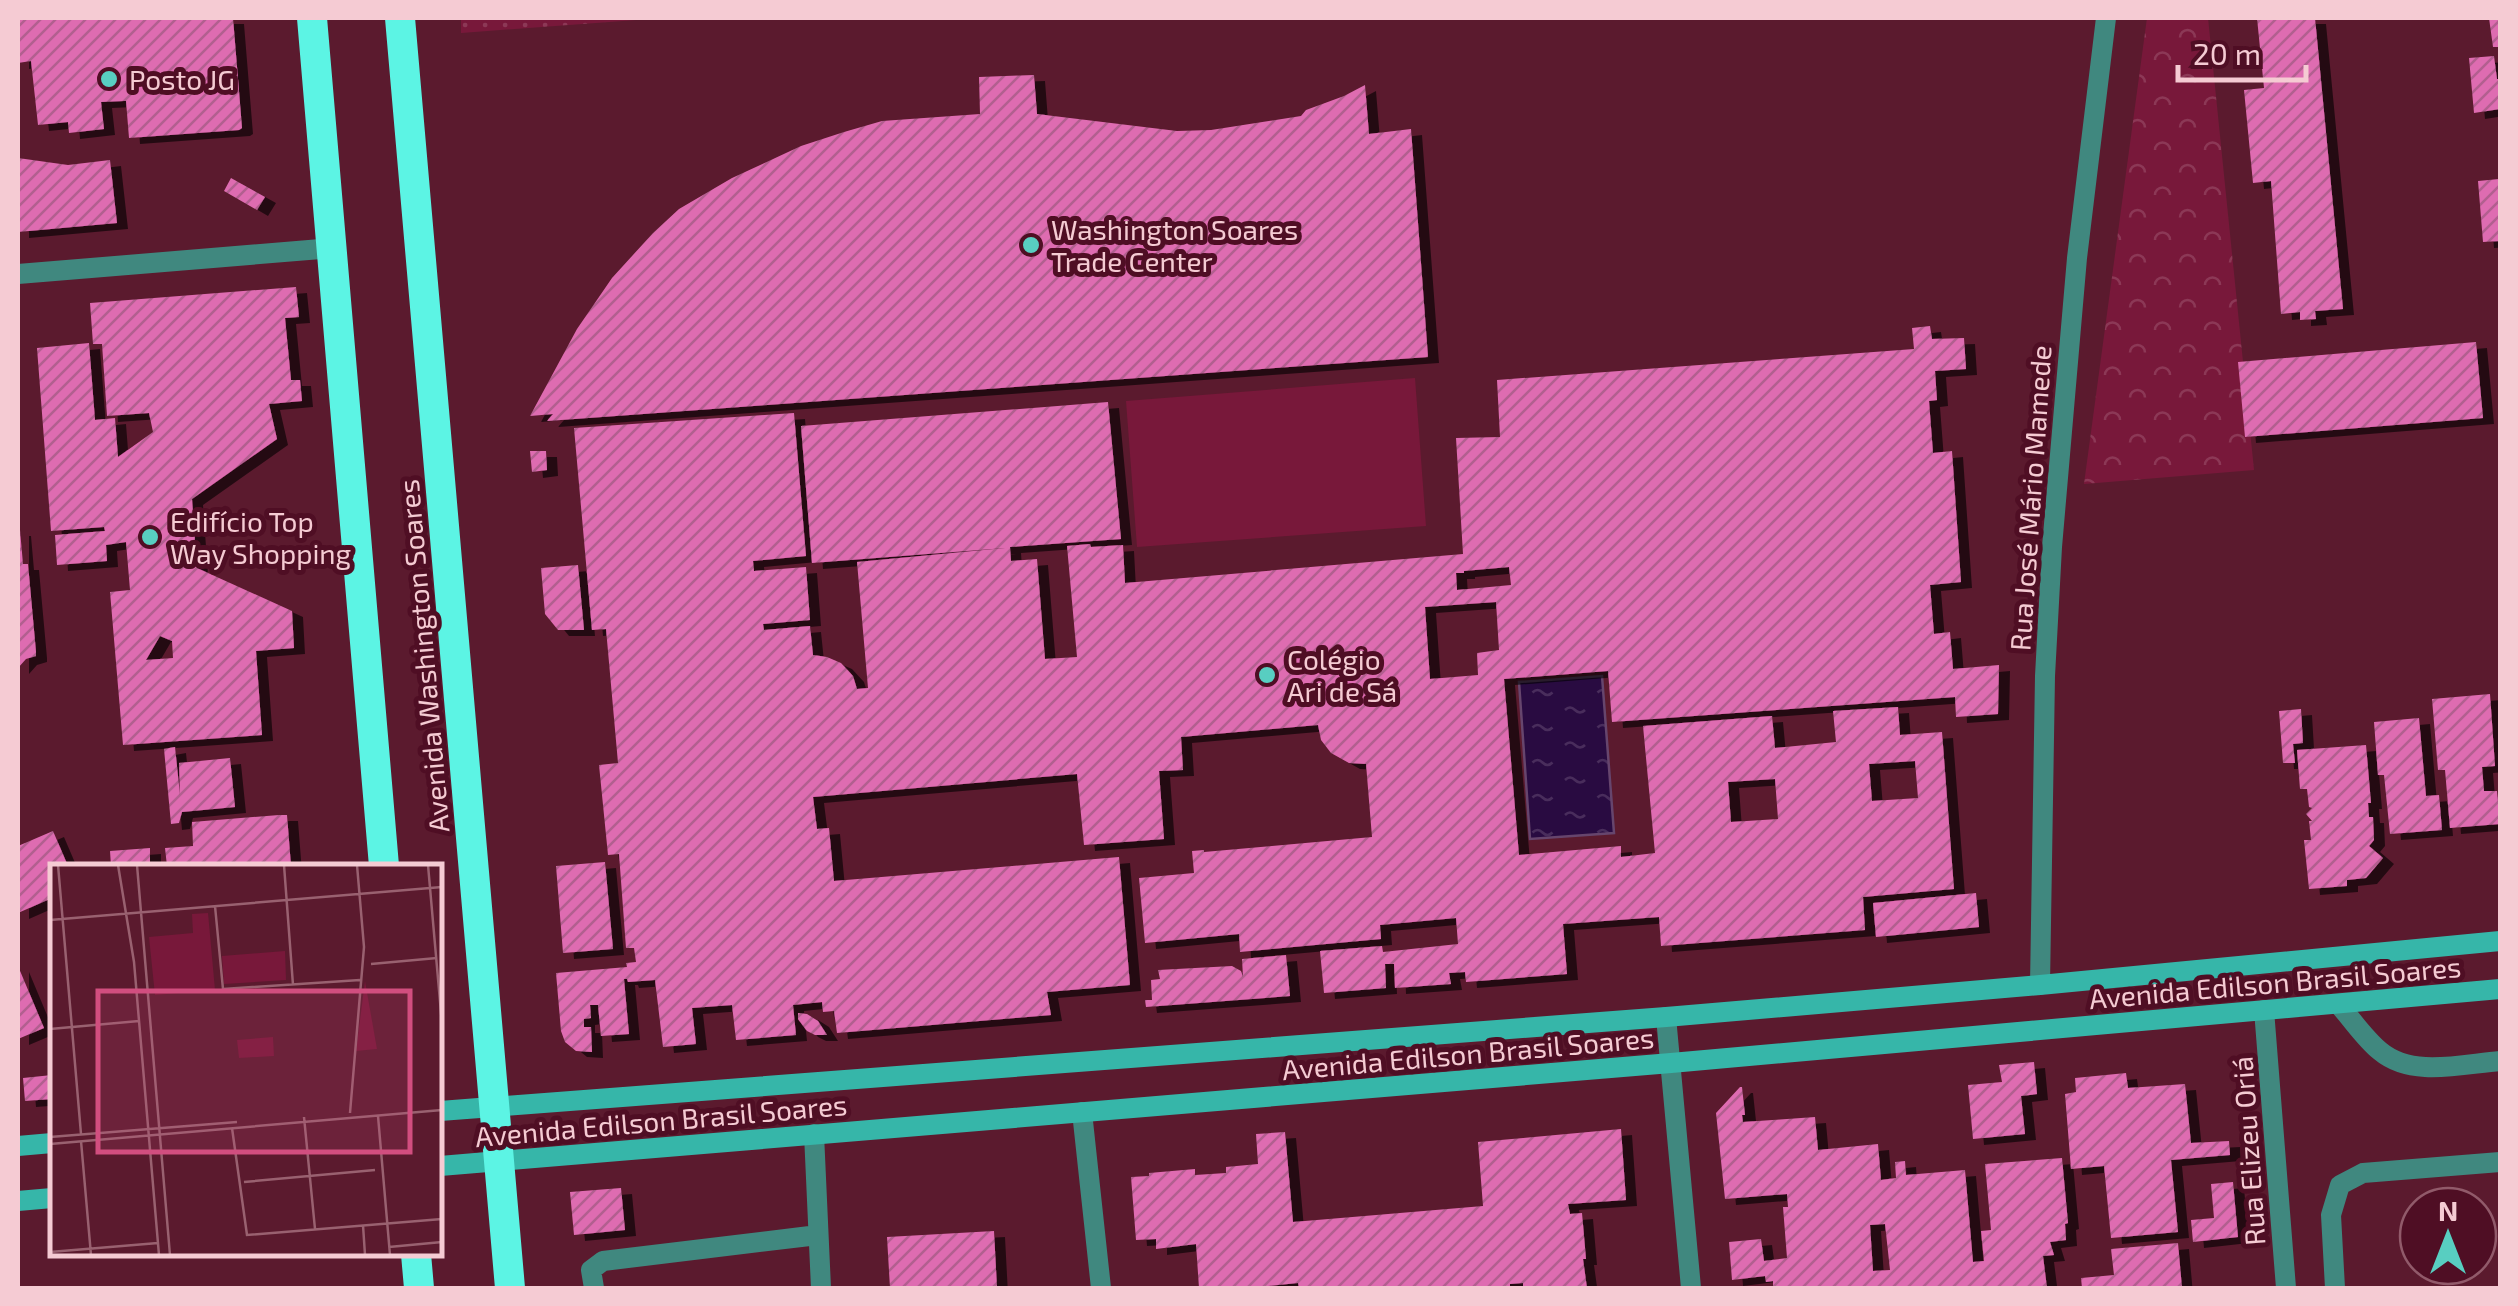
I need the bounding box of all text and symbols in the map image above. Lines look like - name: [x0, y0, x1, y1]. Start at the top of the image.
- scale bar: [2178, 20, 2306, 82]
- text: 20 m: [2193, 35, 2261, 71]
- place label: Posto JG: [129, 62, 235, 96]
- marker: Posto JG: [98, 68, 120, 90]
- place label: Washington Soares Trade Center: [1051, 212, 1298, 278]
- marker: Washington Soares Trade Center: [1020, 234, 1042, 256]
- street label: Rua José Mário Mamede: [2002, 344, 2058, 652]
- street label: Avenida Washington Soares: [391, 478, 455, 834]
- place label: Edifício Top Way Shopping: [170, 504, 352, 570]
- marker: Edifício Top Way Shopping: [139, 526, 161, 548]
- place label: Colégio Ari de Sá: [1287, 642, 1397, 708]
- marker: Colégio Ari de Sá: [1256, 664, 1278, 686]
- inset map: [50, 864, 442, 1256]
- street label: Avenida Edilson Brasil Soares: [2088, 949, 2462, 1015]
- street label: Avenida Edilson Brasil Soares: [1281, 1020, 1655, 1086]
- street label: Rua Elizeu Oriá: [2224, 1055, 2272, 1247]
- street label: Avenida Edilson Brasil Soares: [474, 1087, 848, 1153]
- north arrow: [2398, 1186, 2498, 1286]
- text: N: [2438, 1193, 2458, 1227]

